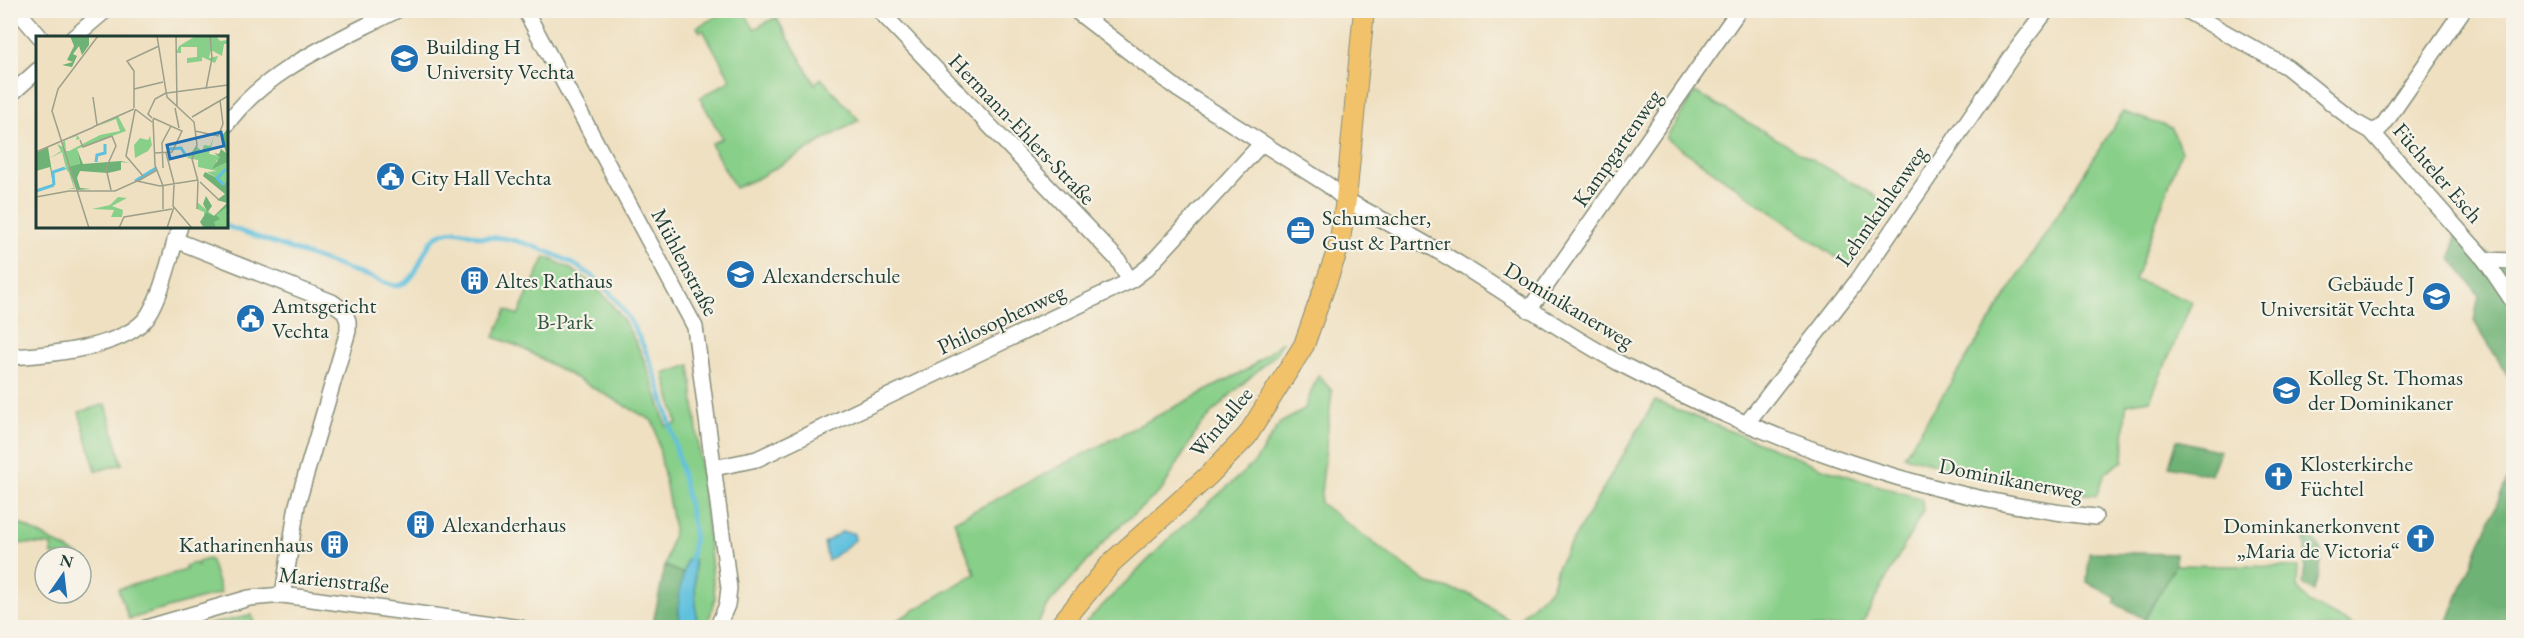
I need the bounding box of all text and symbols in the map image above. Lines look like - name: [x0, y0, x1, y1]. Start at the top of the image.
- place label: Building H University Vechta: [426, 32, 575, 86]
- inset map: [36, 36, 228, 228]
- school or university icon: Building H University Vechta: [389, 43, 421, 75]
- street label: Hermann-Ehlers-Straße: [942, 47, 1102, 211]
- street label: Kampgartenweg: [1566, 83, 1668, 213]
- street label: Füchteler Esch: [2386, 117, 2490, 229]
- street label: Lehmkuhlenweg: [1829, 140, 1933, 272]
- public building icon: City Hall Vechta: [374, 161, 406, 193]
- place label: City Hall Vechta: [411, 163, 552, 192]
- street label: Mühlenstraße: [644, 203, 726, 321]
- place label: Schumacher, Gust & Partner: [1322, 203, 1451, 257]
- office icon: Schumacher, Gust & Partner: [1285, 214, 1317, 246]
- street label: Dominikanerweg: [1499, 255, 1640, 355]
- school or university icon: Alexanderschule: [725, 259, 757, 291]
- place label: Alexanderschule: [761, 261, 901, 290]
- building icon: Altes Rathaus: [458, 264, 490, 296]
- place label: Altes Rathaus: [494, 266, 613, 295]
- place label: Gebäude J Universität Vechta: [2260, 269, 2415, 323]
- street label: Philosophenweg: [932, 277, 1070, 361]
- school or university icon: Gebäude J Universität Vechta: [2420, 280, 2452, 312]
- place label: Amtsgericht Vechta: [271, 291, 377, 345]
- public building icon: Amtsgericht Vechta: [235, 302, 267, 334]
- park label: B-Park: [537, 307, 594, 336]
- place label: Kolleg St. Thomas der Dominikaner: [2308, 363, 2463, 417]
- school or university icon: Kolleg St. Thomas der Dominikaner: [2271, 374, 2303, 406]
- street label: Windallee: [1183, 380, 1259, 464]
- place label: Klosterkirche Füchtel: [2300, 449, 2413, 503]
- street label: Dominikanerweg: [1936, 451, 2086, 507]
- church icon: Klosterkirche Füchtel: [2263, 460, 2295, 492]
- building icon: Alexanderhaus: [405, 508, 437, 540]
- place label: Alexanderhaus: [441, 510, 566, 539]
- place label: Dominkanerkonvent „Maria de Victoria“: [2223, 511, 2400, 565]
- church icon: Dominkanerkonvent „Maria de Victoria“: [2405, 522, 2437, 554]
- building icon: Katharinenhaus: [318, 528, 350, 560]
- place label: Katharinenhaus: [179, 530, 313, 559]
- north arrow: [33, 545, 93, 605]
- text: N: [58, 549, 75, 573]
- street label: Marienstraße: [277, 560, 391, 600]

